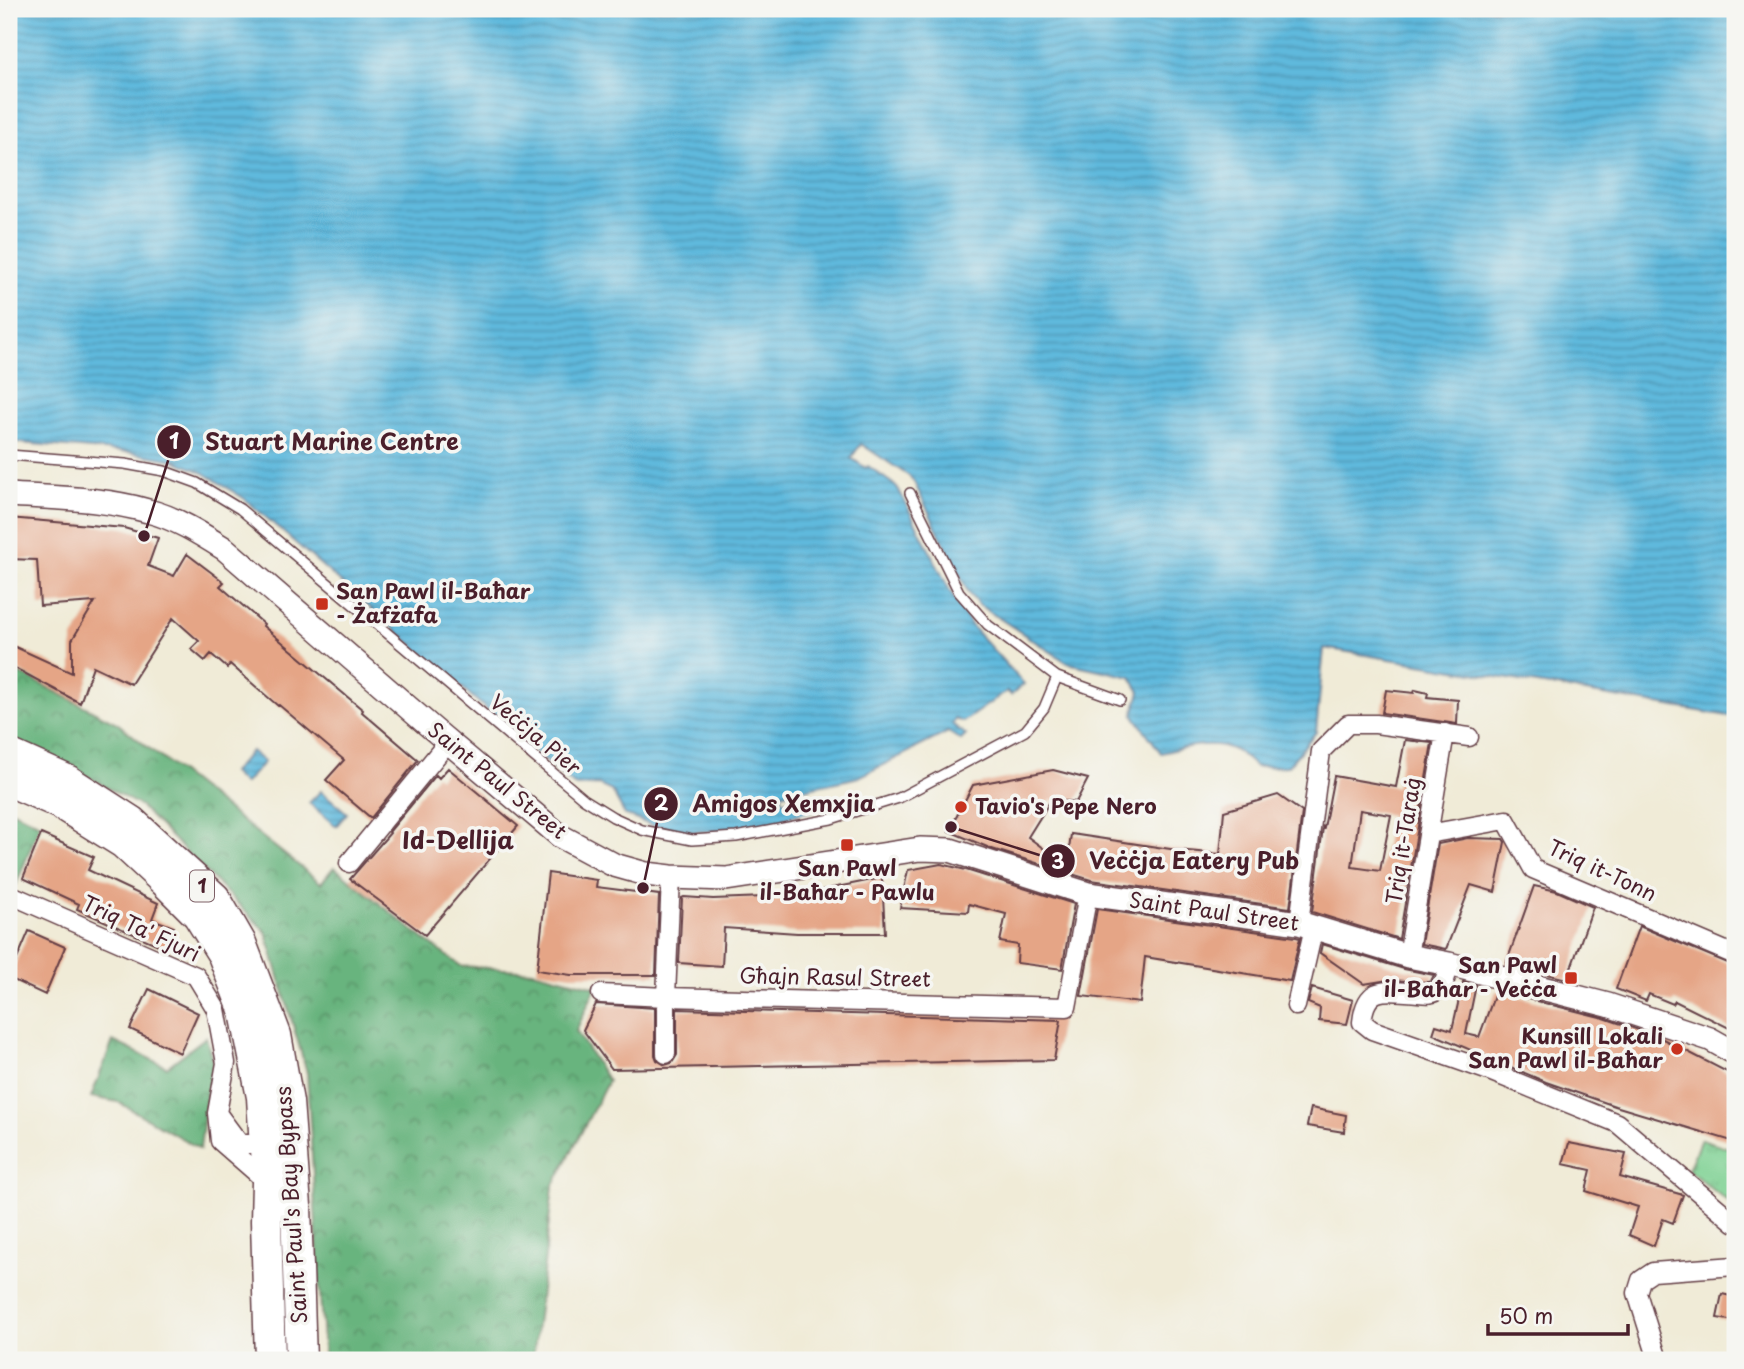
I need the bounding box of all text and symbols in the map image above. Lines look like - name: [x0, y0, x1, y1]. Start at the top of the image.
- callout: Stuart Marine Centre: [156, 420, 473, 464]
- text: Stuart Marine Centre: [205, 423, 459, 458]
- text: 1: [169, 424, 179, 456]
- place label: San Pawl il-Baħar - Żafżafa: [336, 574, 531, 630]
- marker: San Pawl il-Baħar - Żafżafa: [314, 596, 330, 612]
- street label: Veċċja Pier: [483, 685, 590, 782]
- street label: Saint Paul Street: [422, 713, 575, 846]
- street label: Triq it-Taraġ: [1376, 775, 1428, 906]
- callout: Amigos Xemxjia: [643, 782, 889, 826]
- text: Amigos Xemxjia: [693, 785, 876, 820]
- text: 2: [654, 786, 669, 818]
- place label: Tavio's Pepe Nero: [975, 789, 1157, 821]
- marker: Tavio's Pepe Nero: [953, 799, 969, 815]
- district label: Id-Dellija: [402, 821, 514, 857]
- street label: Triq it-Tonn: [1543, 830, 1662, 908]
- marker: San Pawl il-Baħar - Pawlu: [839, 837, 855, 853]
- callout: Veċċja Eatery Pub: [1041, 839, 1313, 883]
- text: Veċċja Eatery Pub: [1089, 842, 1299, 877]
- text: 3: [1051, 844, 1065, 876]
- place label: San Pawl il-Baħar - Pawlu: [759, 851, 935, 907]
- road number: 1: [190, 870, 214, 902]
- street label: Saint Paul Street: [1127, 882, 1301, 938]
- street label: Triq Ta' Fjuri: [78, 886, 206, 968]
- place label: San Pawl il-Baħar - Veċċa: [1384, 948, 1557, 1004]
- street label: Għajn Rasul Street: [739, 958, 931, 994]
- marker: San Pawl il-Baħar - Veċċa: [1563, 970, 1579, 986]
- place label: Kunsill Lokali San Pawl il-Baħar: [1468, 1019, 1663, 1075]
- marker: Kunsill Lokali San Pawl il-Baħar: [1669, 1041, 1685, 1057]
- street label: Saint Paul's Bay Bypass: [266, 1085, 314, 1325]
- scale bar: [1488, 1292, 1628, 1336]
- text: 50 m: [1499, 1299, 1553, 1331]

